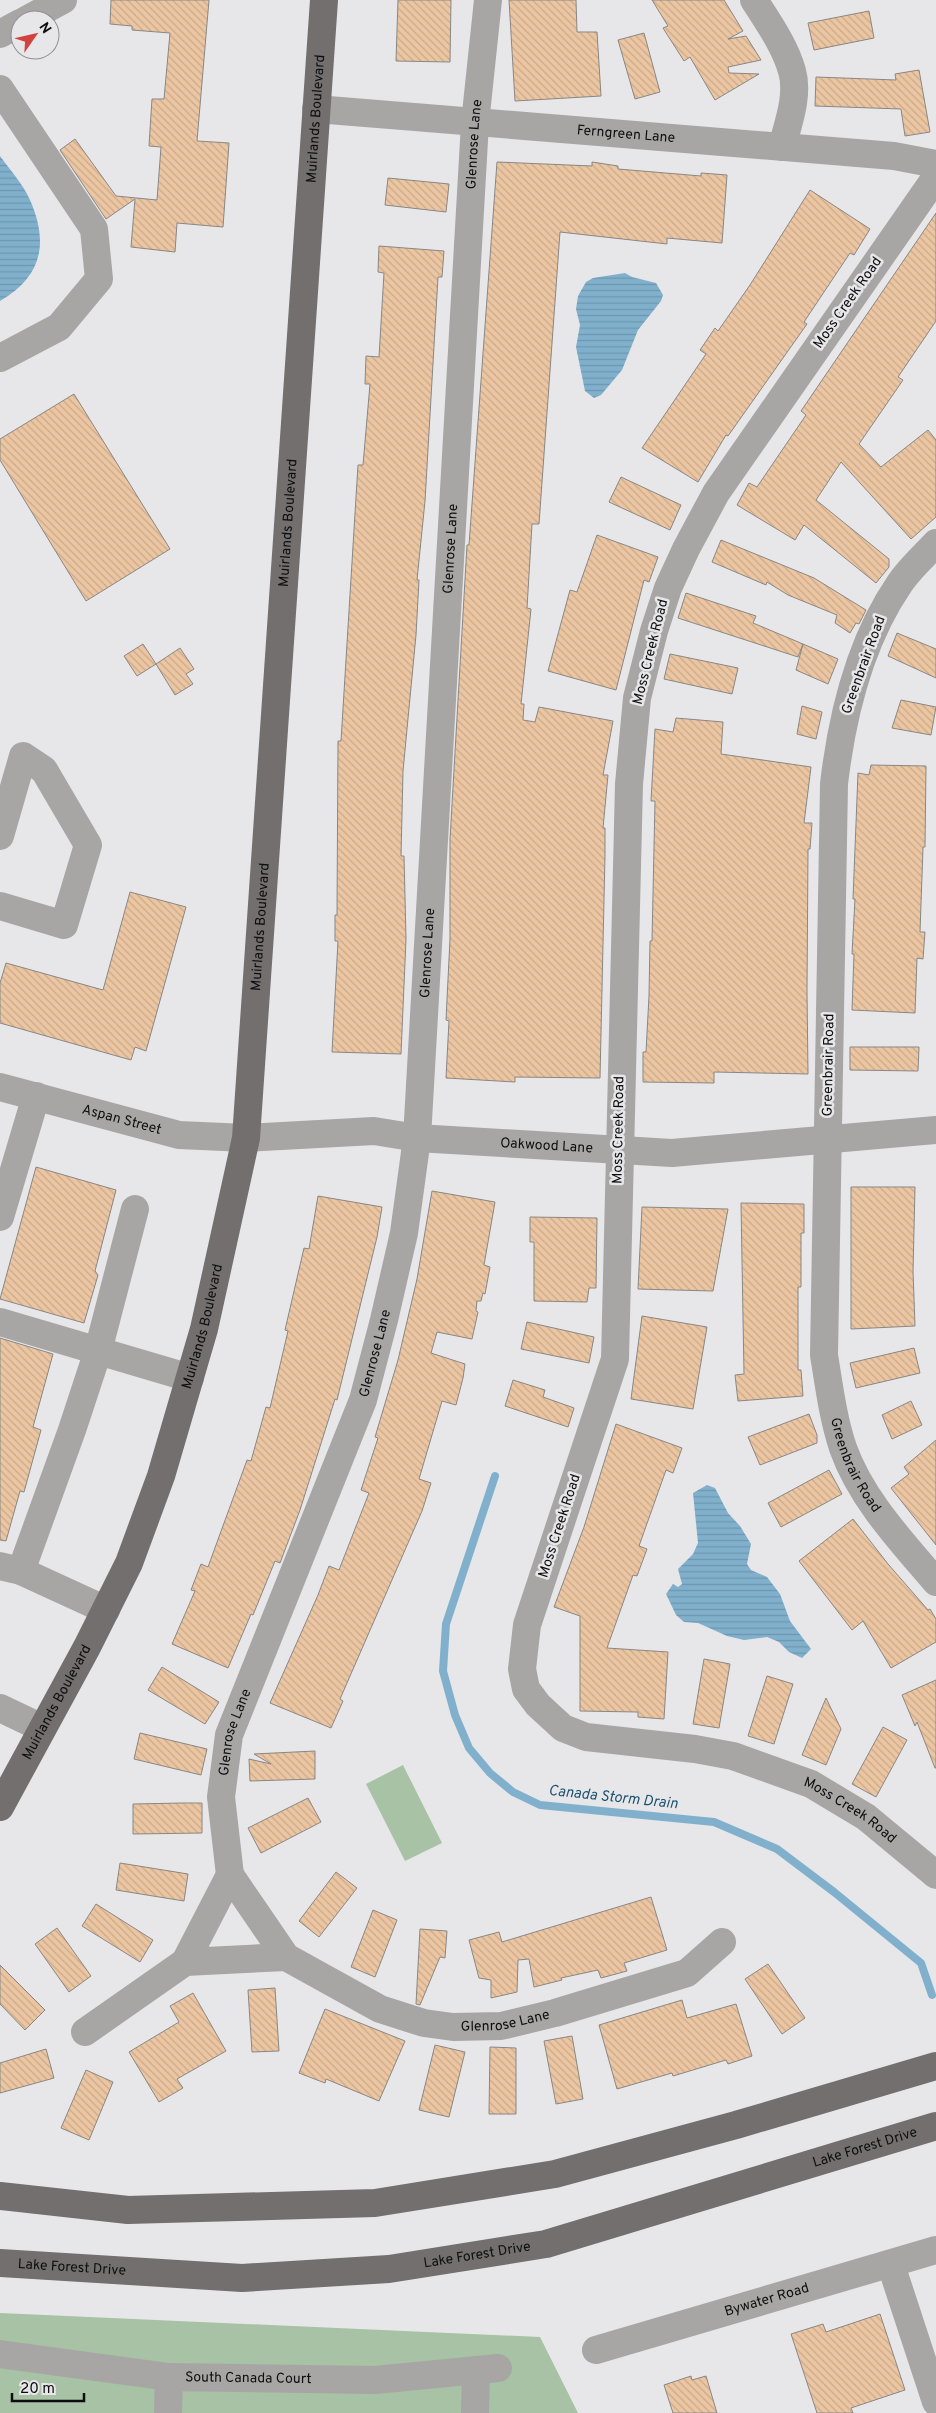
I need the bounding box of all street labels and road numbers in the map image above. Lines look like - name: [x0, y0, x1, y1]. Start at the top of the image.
- street label: Muirlands Boulevard: [303, 54, 329, 184]
- street label: Glenrose Lane: [463, 99, 486, 190]
- street label: Ferngreen Lane: [576, 122, 676, 147]
- street label: Moss Creek Road: [810, 254, 886, 352]
- street label: Muirlands Boulevard: [275, 458, 301, 588]
- street label: Glenrose Lane: [440, 503, 462, 594]
- street label: Moss Creek Road: [630, 598, 672, 706]
- street label: Greenbrair Road: [838, 614, 890, 716]
- street label: Muirlands Boulevard: [248, 862, 273, 992]
- street label: Glenrose Lane: [417, 908, 439, 999]
- street label: Greenbrair Road: [820, 1013, 838, 1117]
- street label: Moss Creek Road: [610, 1076, 628, 1184]
- street label: Aspan Street: [80, 1101, 163, 1138]
- street label: Oakwood Lane: [500, 1134, 593, 1157]
- street label: Muirlands Boulevard: [178, 1262, 227, 1391]
- street label: Glenrose Lane: [356, 1308, 395, 1399]
- street label: Greenbrair Road: [827, 1416, 884, 1516]
- street label: Moss Creek Road: [535, 1472, 585, 1580]
- street label: Muirlands Boulevard: [19, 1642, 95, 1763]
- street label: Glenrose Lane: [215, 1686, 255, 1777]
- street label: Moss Creek Road: [801, 1774, 900, 1847]
- street label: Glenrose Lane: [460, 2006, 551, 2035]
- street label: Lake Forest Drive: [811, 2124, 919, 2171]
- street label: Lake Forest Drive: [422, 2238, 532, 2272]
- street label: Lake Forest Drive: [17, 2256, 126, 2279]
- street label: Bywater Road: [723, 2279, 811, 2320]
- street label: South Canada Court: [185, 2369, 312, 2388]

